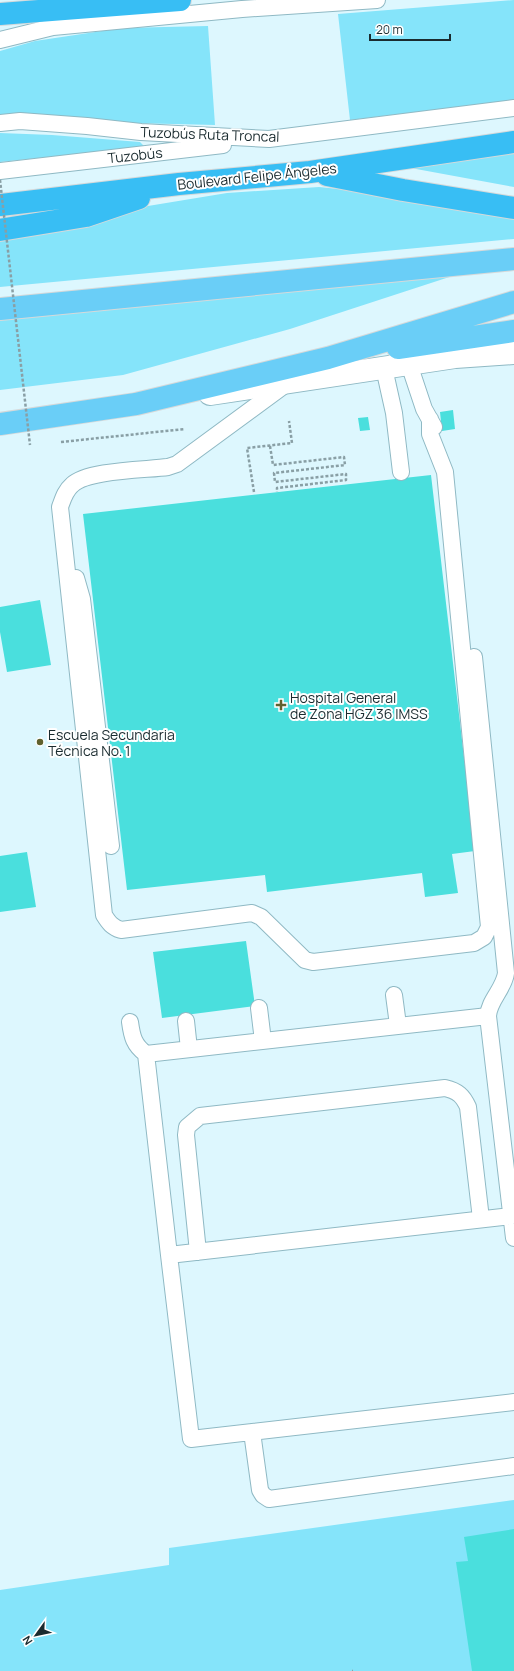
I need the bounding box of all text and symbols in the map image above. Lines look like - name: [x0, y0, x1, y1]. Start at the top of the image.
- scale bar: [370, 16, 450, 42]
- text: 20 m: [376, 21, 403, 38]
- street label: Tuzobús Ruta Troncal: [140, 122, 280, 146]
- street label: Tuzobús: [107, 143, 163, 167]
- street label: Boulevard Felipe Ángeles: [176, 158, 338, 194]
- place label: Hospital General de Zona HGZ 36 IMSS: [290, 688, 428, 723]
- marker: Hospital General de Zona HGZ 36 IMSS: [275, 699, 287, 711]
- place label: Escuela Secundaria Técnica No. 1: [48, 725, 175, 760]
- marker: Escuela Secundaria Técnica No. 1: [35, 737, 45, 747]
- north arrow: [16, 1615, 56, 1655]
- text: N: [19, 1633, 36, 1648]

